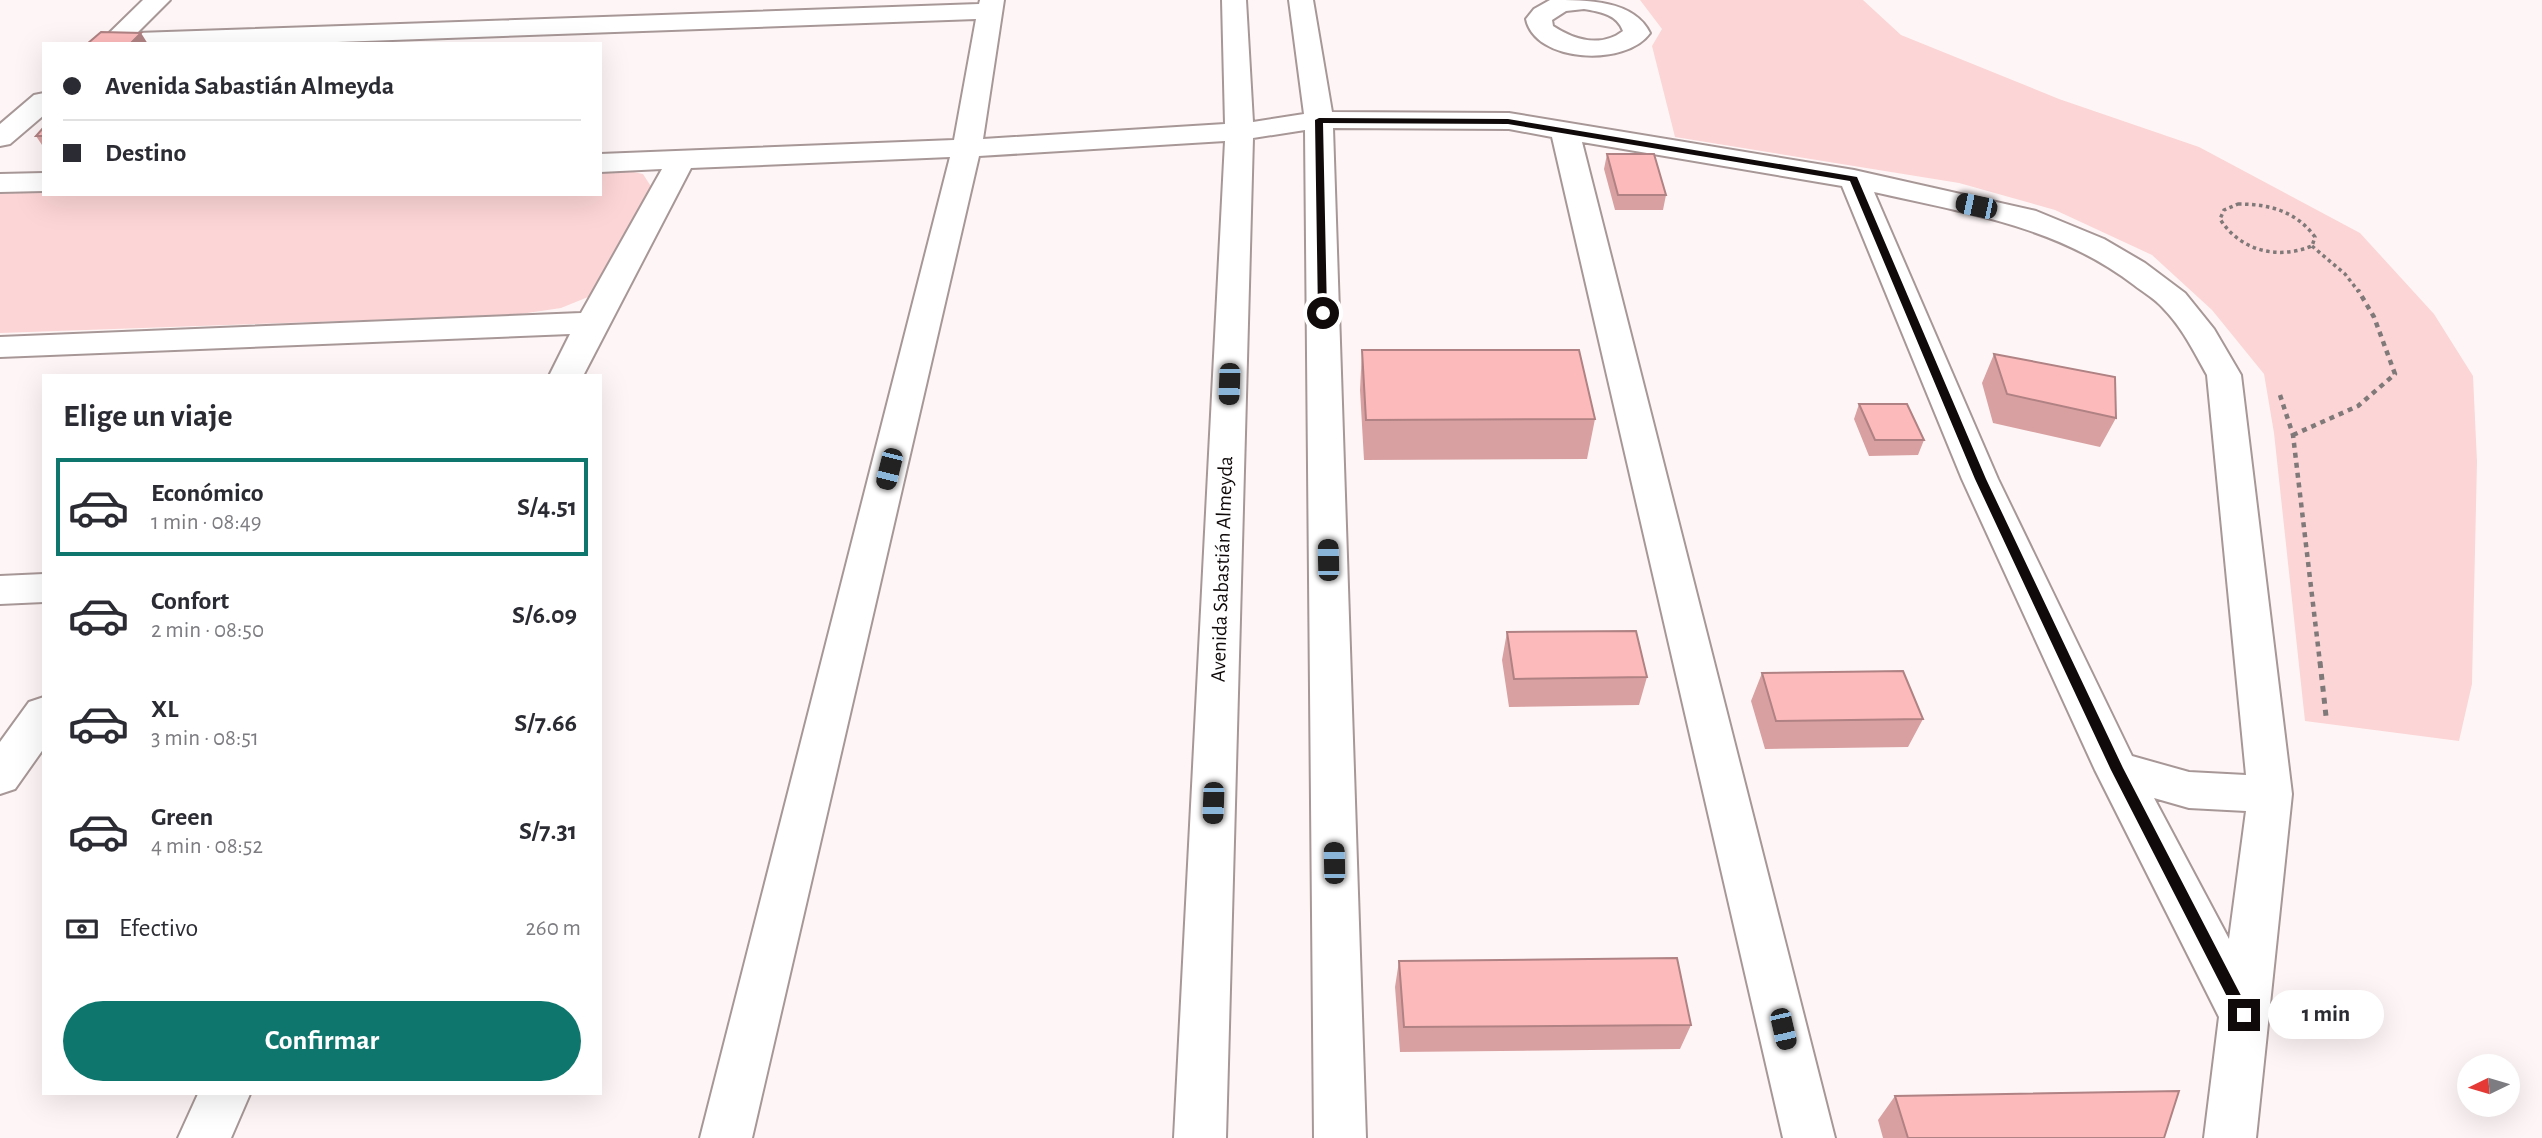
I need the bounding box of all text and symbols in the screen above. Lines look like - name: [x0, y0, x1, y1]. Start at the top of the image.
- text: Avenida Sabastián Almeyda: [105, 73, 394, 99]
- text: Destino: [105, 140, 186, 166]
- car: [1954, 191, 1999, 221]
- route start: [1307, 297, 1339, 329]
- car: [1218, 363, 1241, 405]
- text: Elige un viaje: [63, 400, 233, 432]
- car: [874, 446, 905, 492]
- street label: Avenida Sabastián Almeyda: [1208, 455, 1236, 682]
- icon: car: [67, 476, 130, 539]
- text: Económico: [151, 480, 264, 506]
- text: S/4.51: [517, 494, 577, 520]
- text: 1 min · 08:49: [151, 511, 262, 534]
- car: [1318, 539, 1339, 581]
- icon: car: [67, 584, 130, 647]
- text: Confort: [151, 588, 229, 614]
- text: S/6.09: [512, 602, 577, 628]
- text: 2 min · 08:50: [151, 619, 264, 642]
- icon: car: [67, 692, 130, 755]
- text: XL: [151, 696, 178, 722]
- text: S/7.66: [514, 710, 577, 736]
- text: 3 min · 08:51: [151, 727, 259, 750]
- car: [1202, 782, 1225, 824]
- icon: car: [67, 800, 130, 863]
- text: Green: [151, 804, 213, 830]
- text: S/7.31: [519, 818, 577, 844]
- text: 4 min · 08:52: [151, 835, 263, 858]
- car: [1324, 842, 1345, 884]
- icon: cash: [63, 910, 101, 948]
- text: Efectivo: [119, 915, 198, 941]
- text: 260 m: [525, 917, 581, 940]
- callout: 1 min: [2268, 990, 2384, 1040]
- route end: [2228, 999, 2260, 1031]
- button: Confirmar: [63, 1001, 581, 1081]
- text: 1 min: [2302, 1003, 2350, 1026]
- car: [1769, 1006, 1798, 1052]
- north arrow: [2457, 1054, 2520, 1116]
- map controls: [2457, 1054, 2520, 1117]

